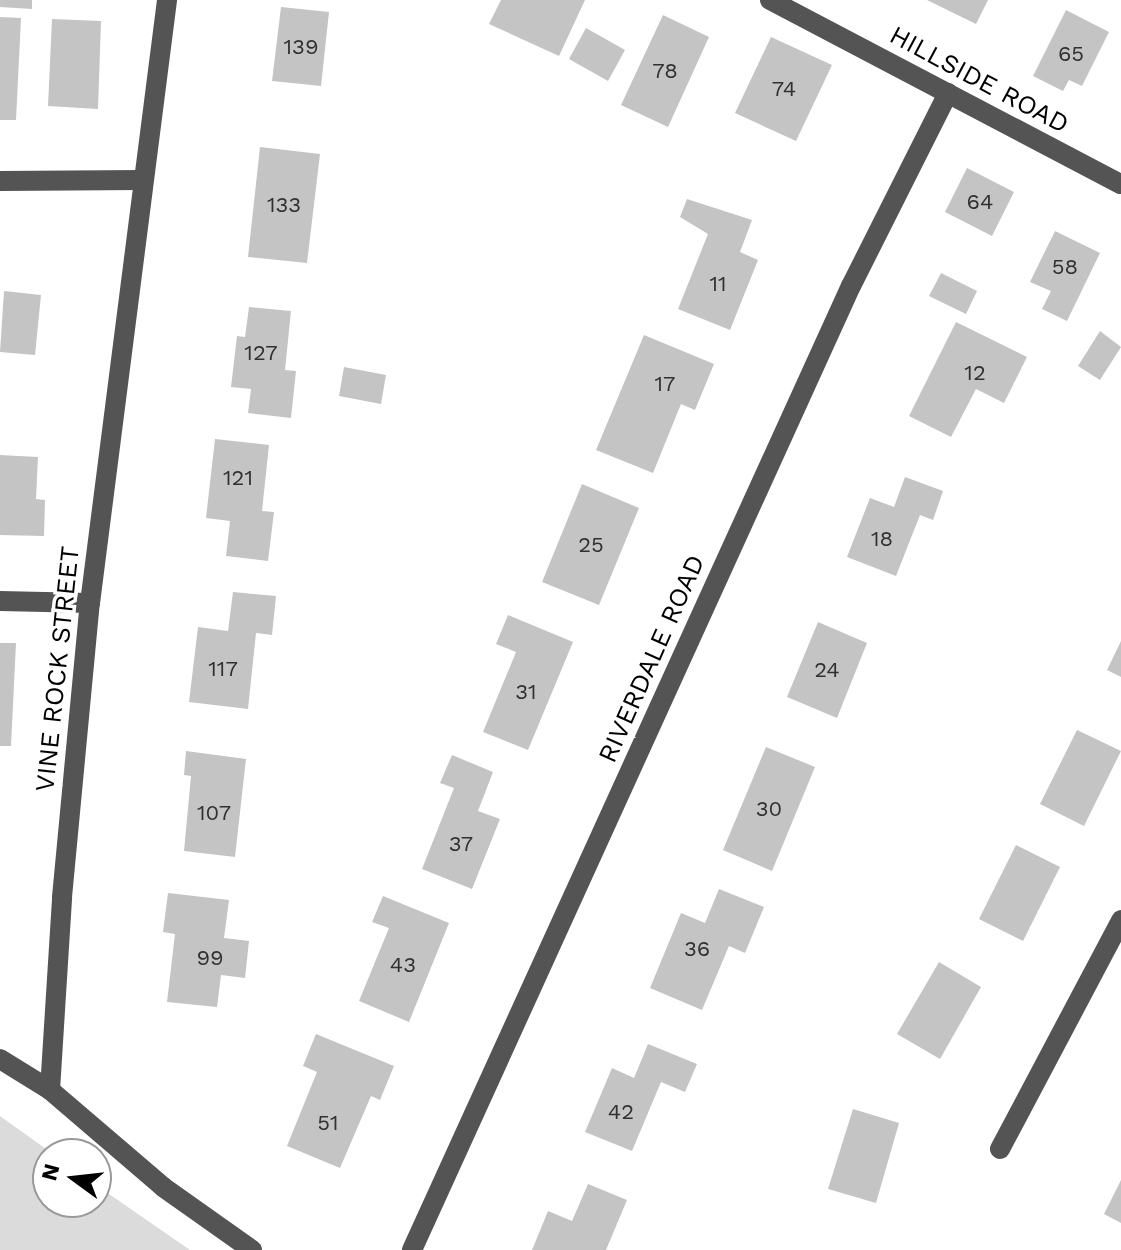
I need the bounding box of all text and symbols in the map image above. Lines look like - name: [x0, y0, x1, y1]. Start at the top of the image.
- street label: HILLSIDE ROAD: [884, 20, 1074, 140]
- house number: 139: [284, 34, 318, 60]
- house number: 65: [1058, 41, 1084, 67]
- house number: 78: [652, 58, 678, 84]
- house number: 74: [772, 76, 796, 102]
- house number: 64: [967, 189, 993, 215]
- house number: 133: [267, 192, 301, 218]
- house number: 58: [1052, 254, 1078, 280]
- house number: 11: [709, 271, 727, 297]
- house number: 127: [244, 340, 278, 366]
- house number: 12: [964, 360, 986, 386]
- house number: 17: [655, 371, 675, 397]
- house number: 121: [223, 465, 253, 491]
- house number: 18: [871, 526, 893, 552]
- house number: 25: [578, 532, 604, 558]
- street label: VINE ROCK STREET: [30, 544, 86, 794]
- street label: RIVERDALE ROAD: [592, 550, 712, 768]
- house number: 117: [208, 656, 238, 682]
- house number: 24: [814, 657, 840, 683]
- house number: 31: [515, 679, 537, 705]
- house number: 30: [756, 796, 782, 822]
- house number: 107: [197, 800, 231, 826]
- house number: 37: [449, 831, 473, 857]
- house number: 36: [684, 936, 710, 962]
- house number: 99: [196, 945, 224, 971]
- house number: 43: [390, 952, 416, 978]
- house number: 42: [608, 1099, 634, 1125]
- house number: 51: [317, 1110, 339, 1136]
- north arrow: [32, 1138, 112, 1218]
- text: N: [36, 1161, 64, 1183]

